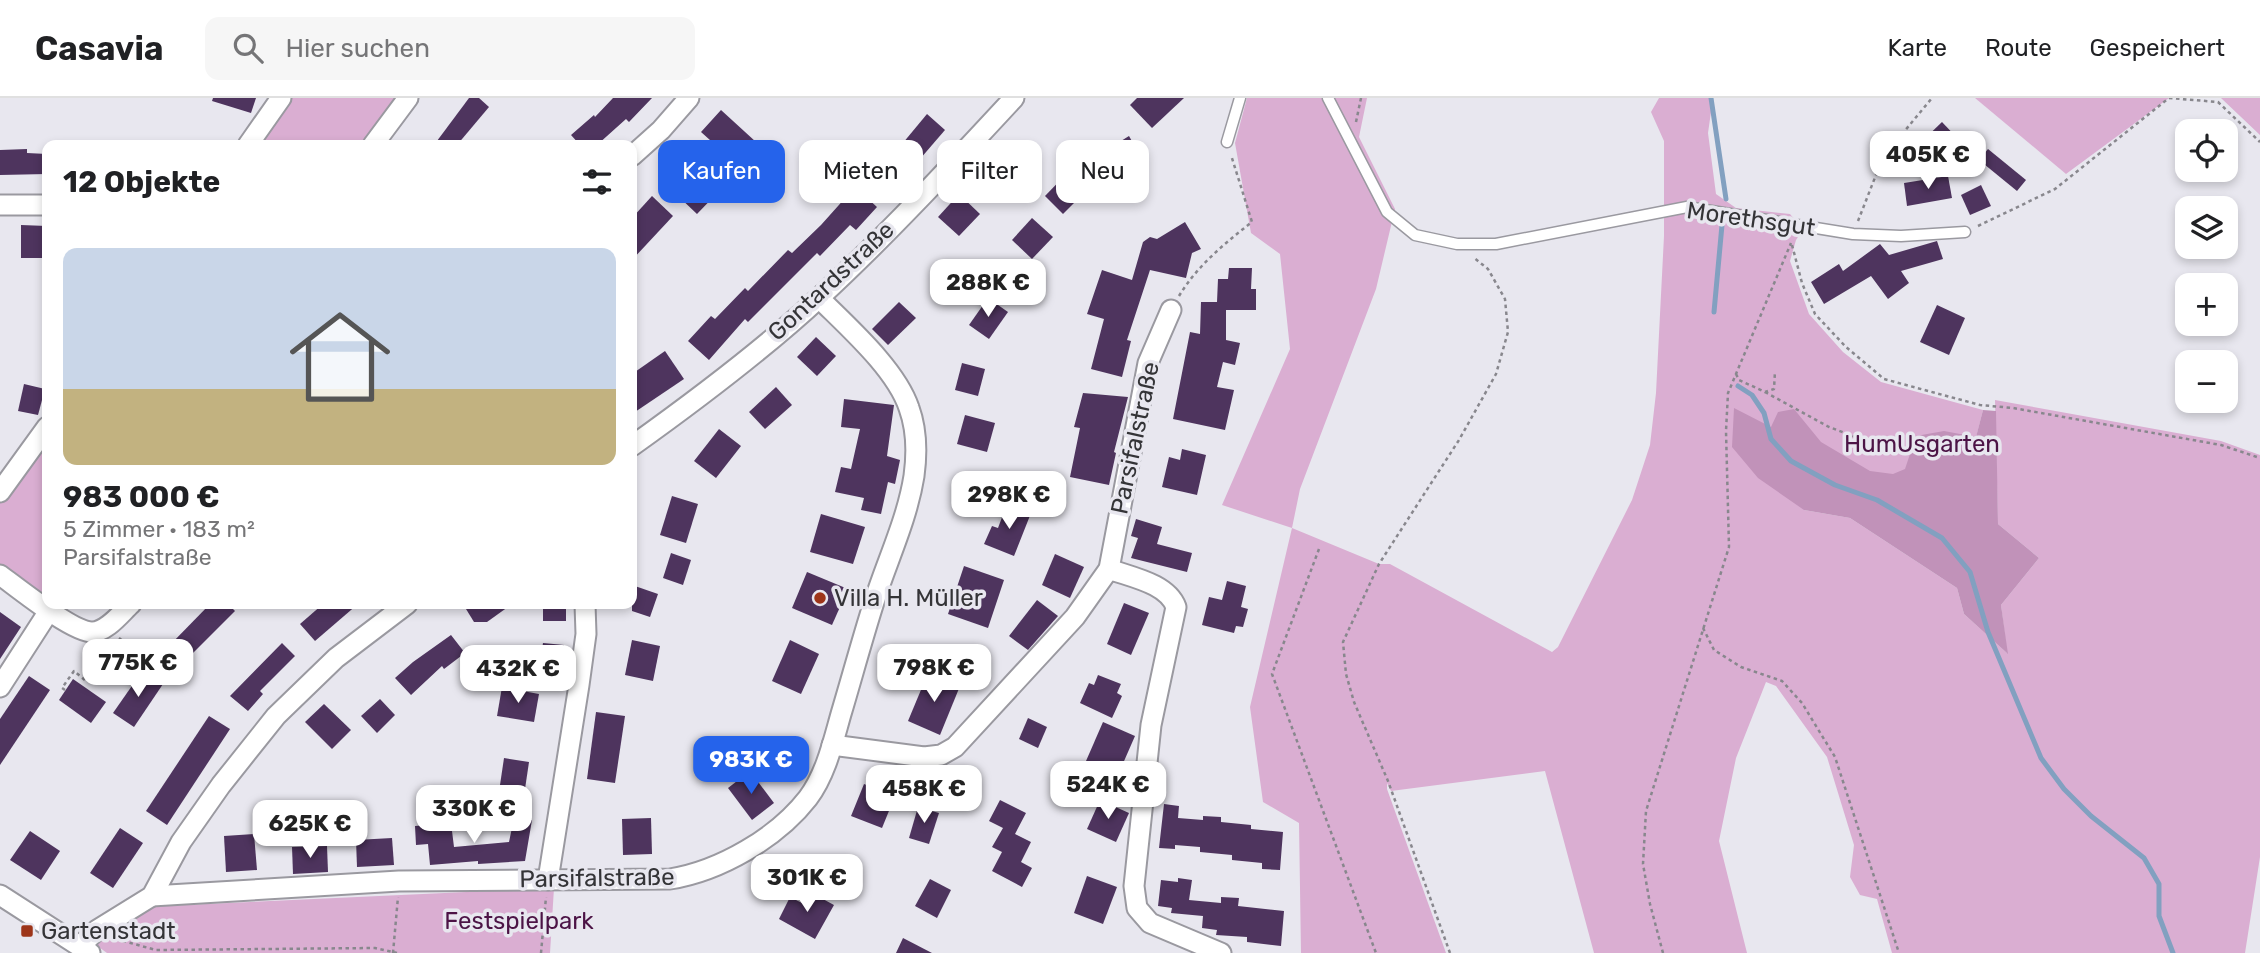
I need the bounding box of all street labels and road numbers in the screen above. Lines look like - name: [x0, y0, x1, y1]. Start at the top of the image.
- street label: Morethsgut: [1685, 196, 1817, 242]
- street label: Gontardstraße: [762, 216, 900, 346]
- street label: Parsifalstraße: [1105, 359, 1165, 517]
- street label: Parsifalstraße: [519, 863, 675, 893]

